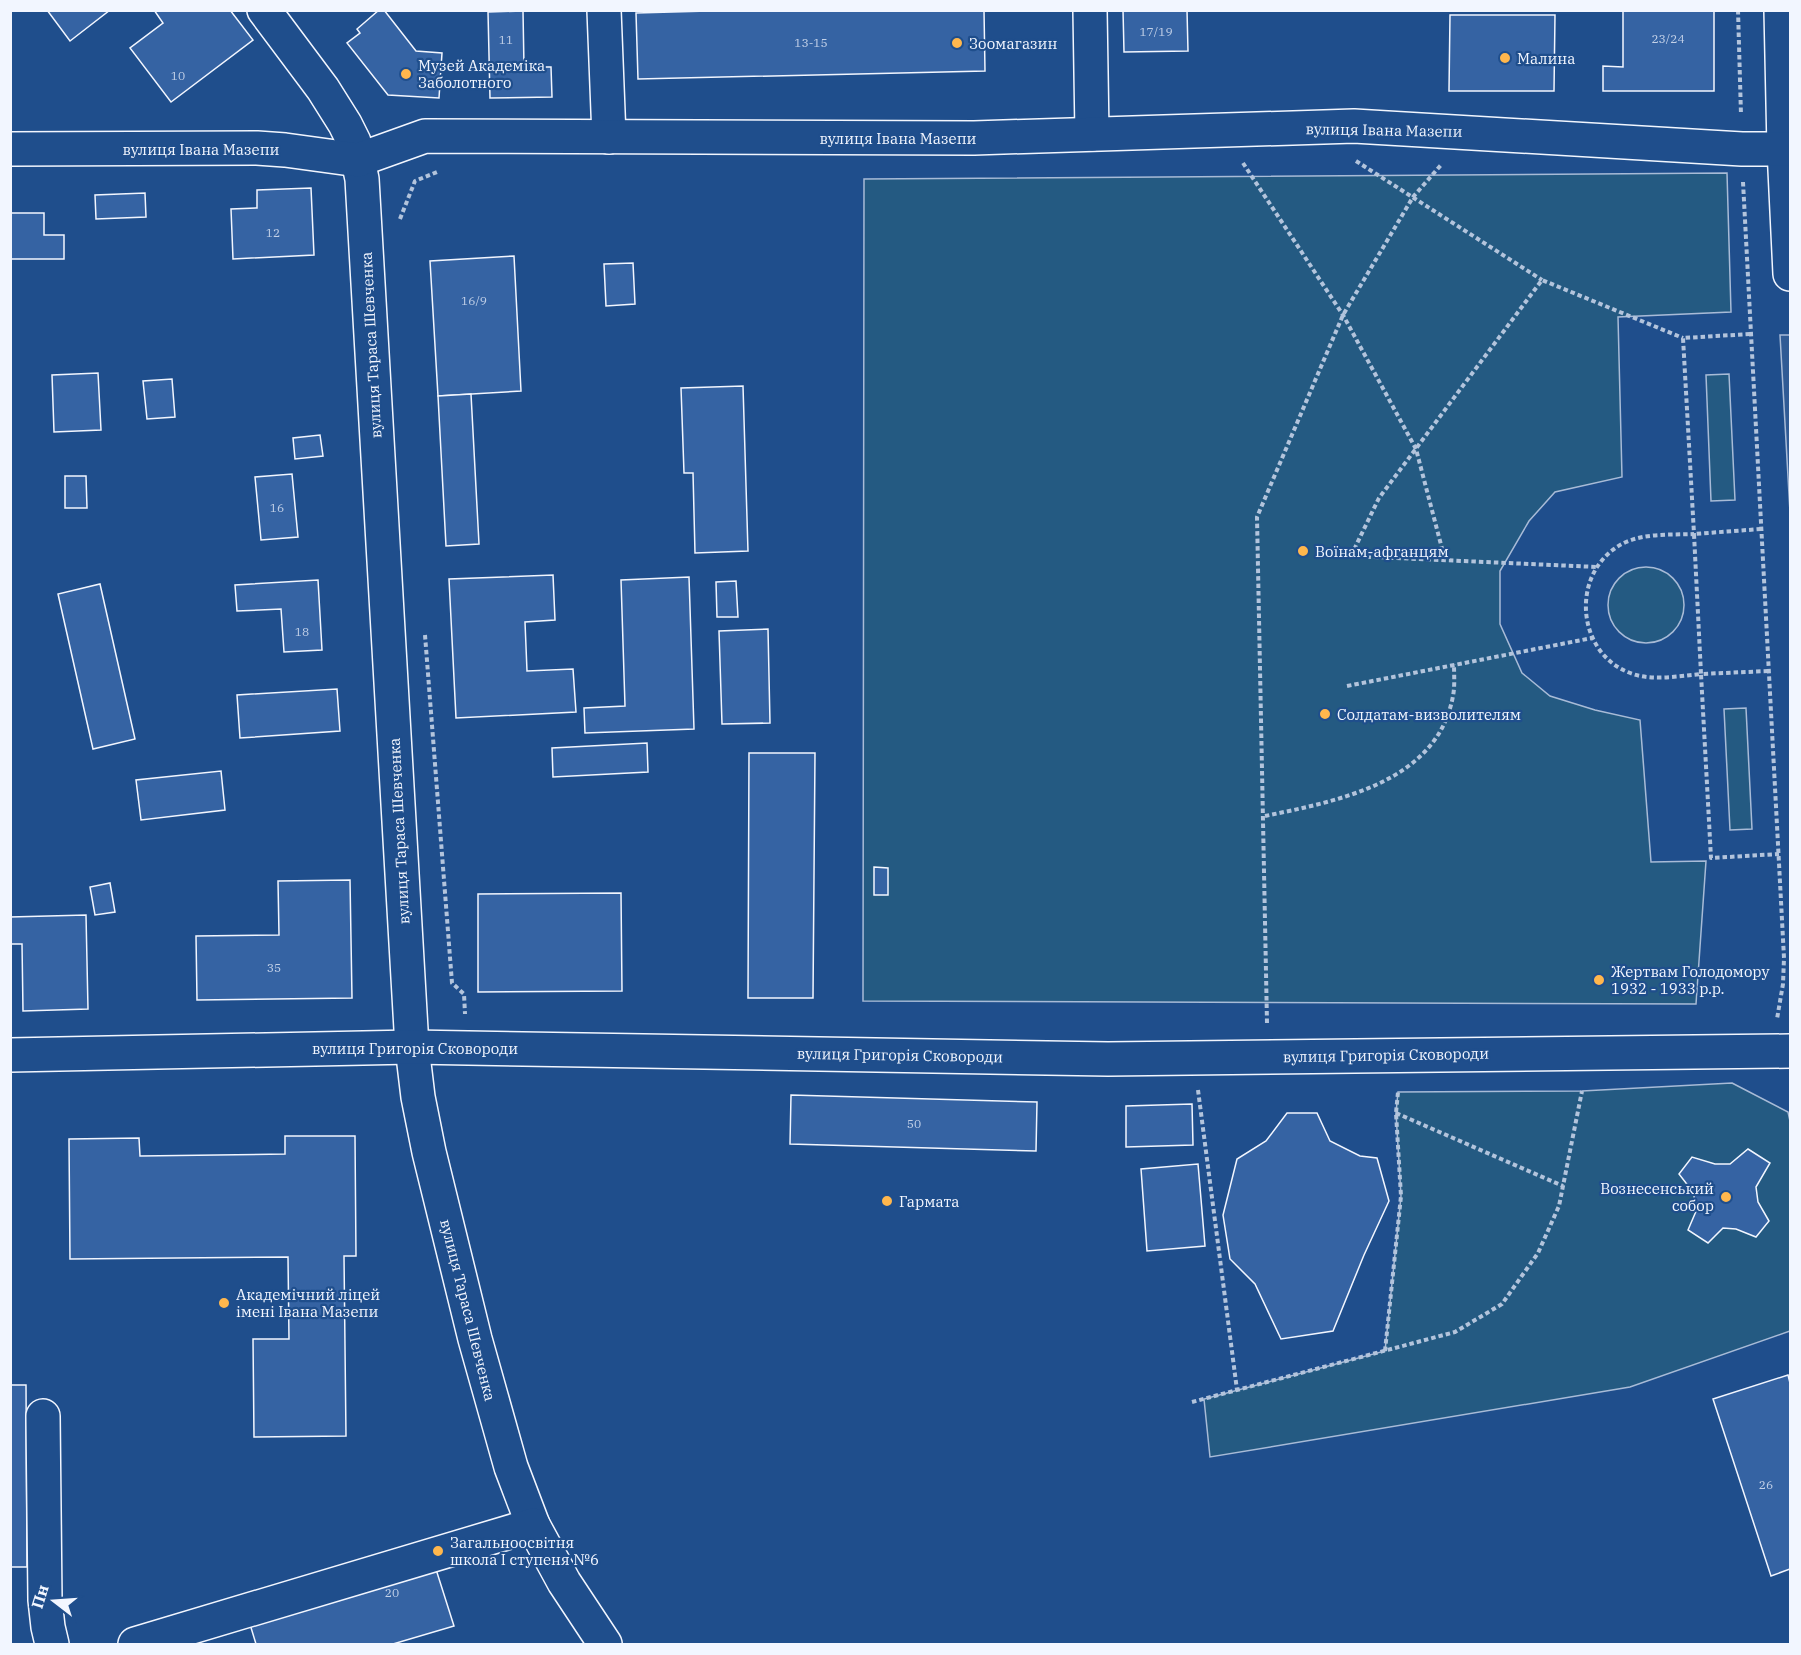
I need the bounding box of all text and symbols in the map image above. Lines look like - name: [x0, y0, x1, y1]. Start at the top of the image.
- house number: 17/19: [1139, 24, 1173, 39]
- house number: 23/24: [1651, 31, 1685, 46]
- house number: 11: [499, 32, 513, 47]
- place label: Зоомагазин: [969, 34, 1058, 53]
- house number: 13-15: [794, 35, 828, 50]
- marker: Зоомагазин: [950, 36, 964, 50]
- place label: Малина: [1517, 49, 1575, 68]
- marker: Малина: [1498, 51, 1512, 65]
- place label: Музей Академіка Заболотного: [418, 56, 545, 92]
- marker: Музей Академіка Заболотного: [399, 67, 413, 81]
- house number: 10: [171, 68, 185, 83]
- street label: вулиця Івана Мазепи: [1305, 119, 1463, 141]
- street label: вулиця Івана Мазепи: [820, 129, 977, 148]
- street label: вулиця Івана Мазепи: [123, 140, 280, 159]
- house number: 12: [266, 225, 280, 240]
- street label: вулиця Тараса Шевченка: [357, 251, 385, 439]
- house number: 16/9: [461, 293, 487, 308]
- house number: 16: [270, 500, 284, 515]
- place label: Воїнам-афганцям: [1315, 542, 1449, 561]
- marker: Воїнам-афганцям: [1296, 544, 1310, 558]
- house number: 18: [295, 624, 309, 639]
- place label: Солдатам-визволителям: [1337, 705, 1521, 724]
- marker: Солдатам-визволителям: [1318, 707, 1332, 721]
- street label: вулиця Тараса Шевченка: [385, 737, 413, 925]
- house number: 35: [267, 960, 281, 975]
- place label: Жертвам Голодомору 1932 - 1933 р.р.: [1611, 962, 1770, 998]
- marker: Жертвам Голодомору 1932 - 1933 р.р.: [1592, 973, 1606, 987]
- street label: вулиця Григорія Сковороди: [312, 1039, 518, 1058]
- street label: вулиця Григорія Сковороди: [797, 1044, 1003, 1066]
- street label: вулиця Григорія Сковороди: [1283, 1044, 1489, 1066]
- house number: 50: [907, 1116, 921, 1131]
- place label: Вознесенський собор: [1600, 1179, 1714, 1215]
- marker: Вознесенський собор: [1719, 1190, 1733, 1204]
- place label: Гармата: [899, 1192, 959, 1211]
- marker: Гармата: [880, 1194, 894, 1208]
- street label: вулиця Тараса Шевченка: [436, 1217, 500, 1403]
- place label: Академічний ліцей імені Івана Мазепи: [236, 1285, 380, 1321]
- marker: Академічний ліцей імені Івана Мазепи: [217, 1296, 231, 1310]
- house number: 26: [1759, 1477, 1773, 1492]
- place label: Загальноосвітня школа І ступеня №6: [450, 1533, 599, 1569]
- marker: Загальноосвітня школа І ступеня №6: [431, 1544, 445, 1558]
- north arrow: [24, 1571, 84, 1631]
- text: Пн: [27, 1582, 53, 1611]
- house number: 20: [385, 1585, 399, 1600]

